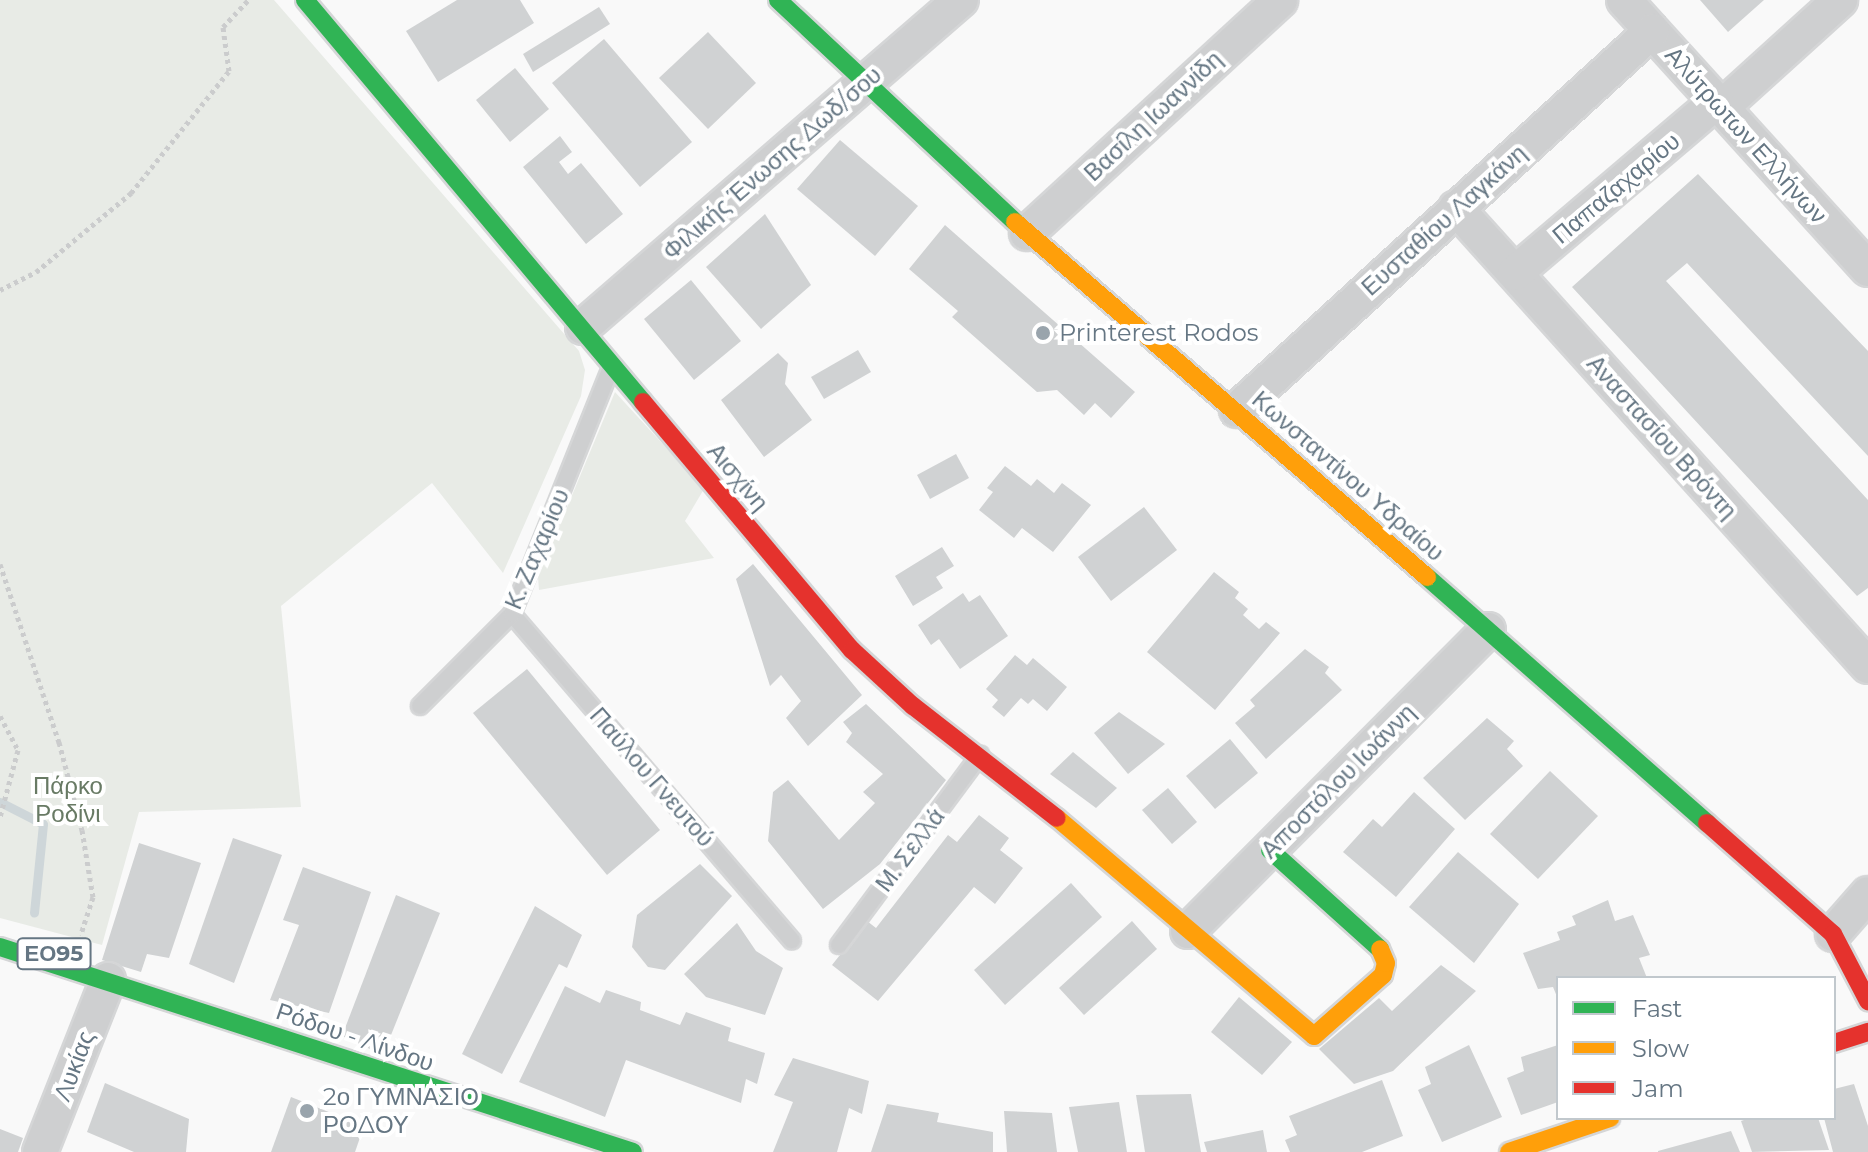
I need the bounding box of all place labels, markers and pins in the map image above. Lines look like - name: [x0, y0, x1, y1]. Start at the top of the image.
- place label: Printerest Rodos: [1059, 319, 1259, 347]
- marker: Printerest Rodos: [1034, 324, 1052, 342]
- place label: 2ο ΓΥΜΝΑΣΙΟ ΡΟΔΟΥ: [323, 1083, 479, 1139]
- marker: 2ο ΓΥΜΝΑΣΙΟ ΡΟΔΟΥ: [298, 1102, 316, 1120]

